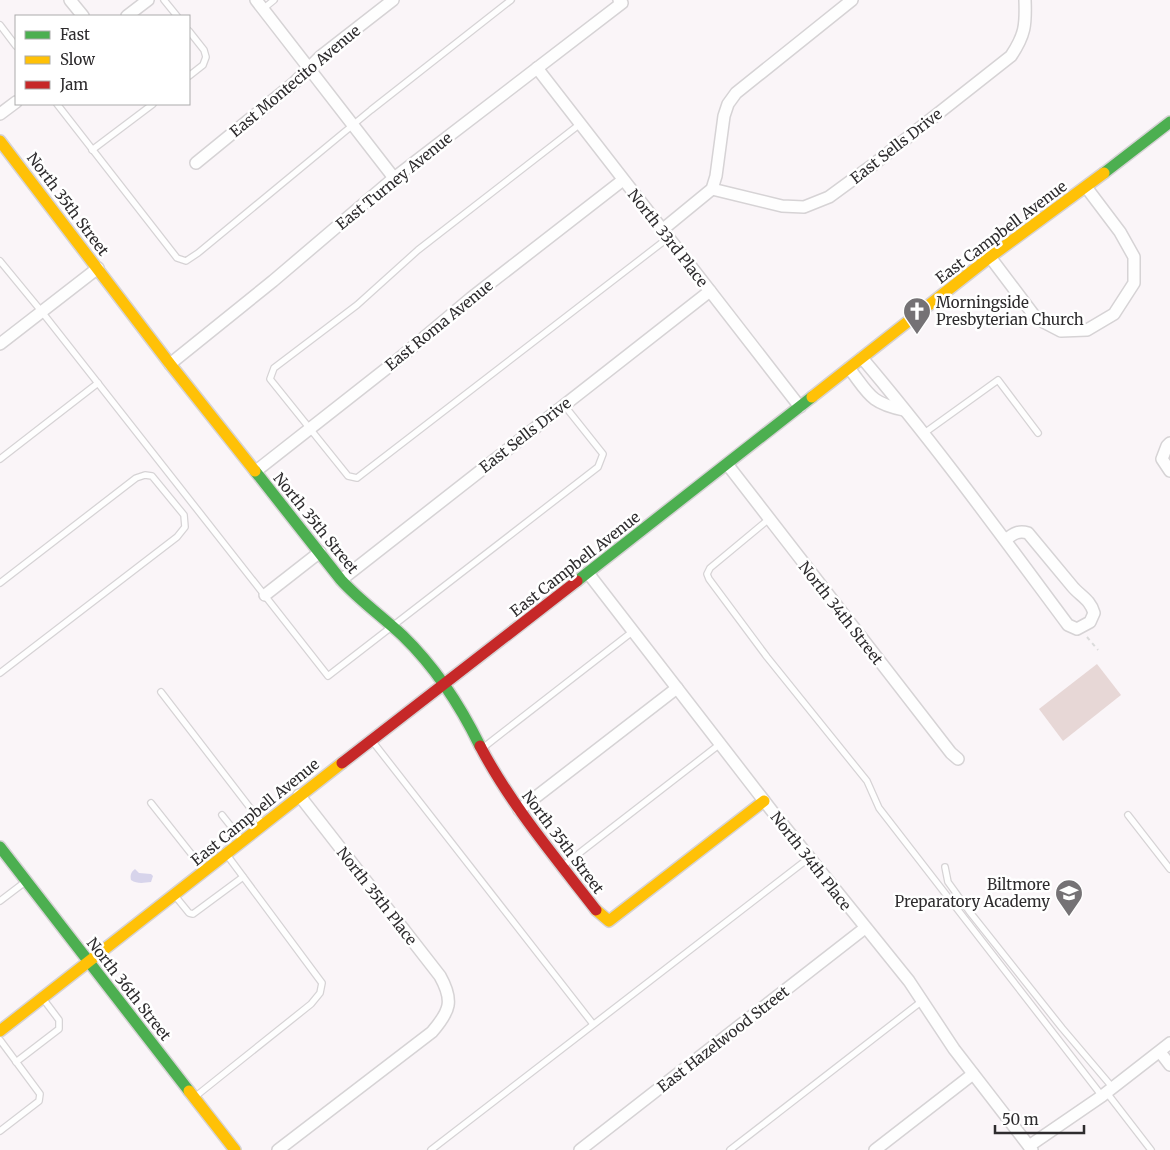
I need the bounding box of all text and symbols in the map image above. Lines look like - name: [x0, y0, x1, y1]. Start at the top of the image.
- legend: [15, 15, 190, 105]
- street label: East Montecito Avenue: [226, 21, 364, 141]
- text: Fast: [60, 25, 90, 44]
- text: Slow: [60, 50, 95, 69]
- text: Jam: [59, 75, 88, 94]
- street label: East Sells Drive: [846, 104, 946, 188]
- street label: East Turney Avenue: [332, 128, 456, 234]
- street label: North 35th Street: [23, 149, 113, 259]
- street label: East Campbell Avenue: [932, 176, 1070, 288]
- street label: North 33rd Place: [624, 185, 712, 291]
- street label: East Roma Avenue: [381, 276, 497, 374]
- place label: Morningside Presbyterian Church: [936, 293, 1084, 329]
- church icon: Morningside Presbyterian Church: [902, 296, 932, 335]
- street label: East Sells Drive: [475, 393, 575, 477]
- street label: North 35th Street: [269, 469, 363, 577]
- street label: East Campbell Avenue: [506, 507, 644, 621]
- street label: North 34th Street: [795, 558, 887, 668]
- street label: East Campbell Avenue: [187, 754, 323, 870]
- street label: North 35th Street: [518, 787, 608, 897]
- street label: North 34th Place: [766, 808, 856, 914]
- street label: North 35th Place: [333, 843, 421, 949]
- place label: Biltmore Preparatory Academy: [894, 875, 1050, 911]
- school or university icon: Biltmore Preparatory Academy: [1054, 878, 1084, 917]
- street label: North 36th Street: [83, 934, 175, 1044]
- street label: East Hazelwood Street: [653, 982, 793, 1096]
- scale bar: [995, 1102, 1084, 1134]
- text: 50 m: [1002, 1110, 1039, 1129]

